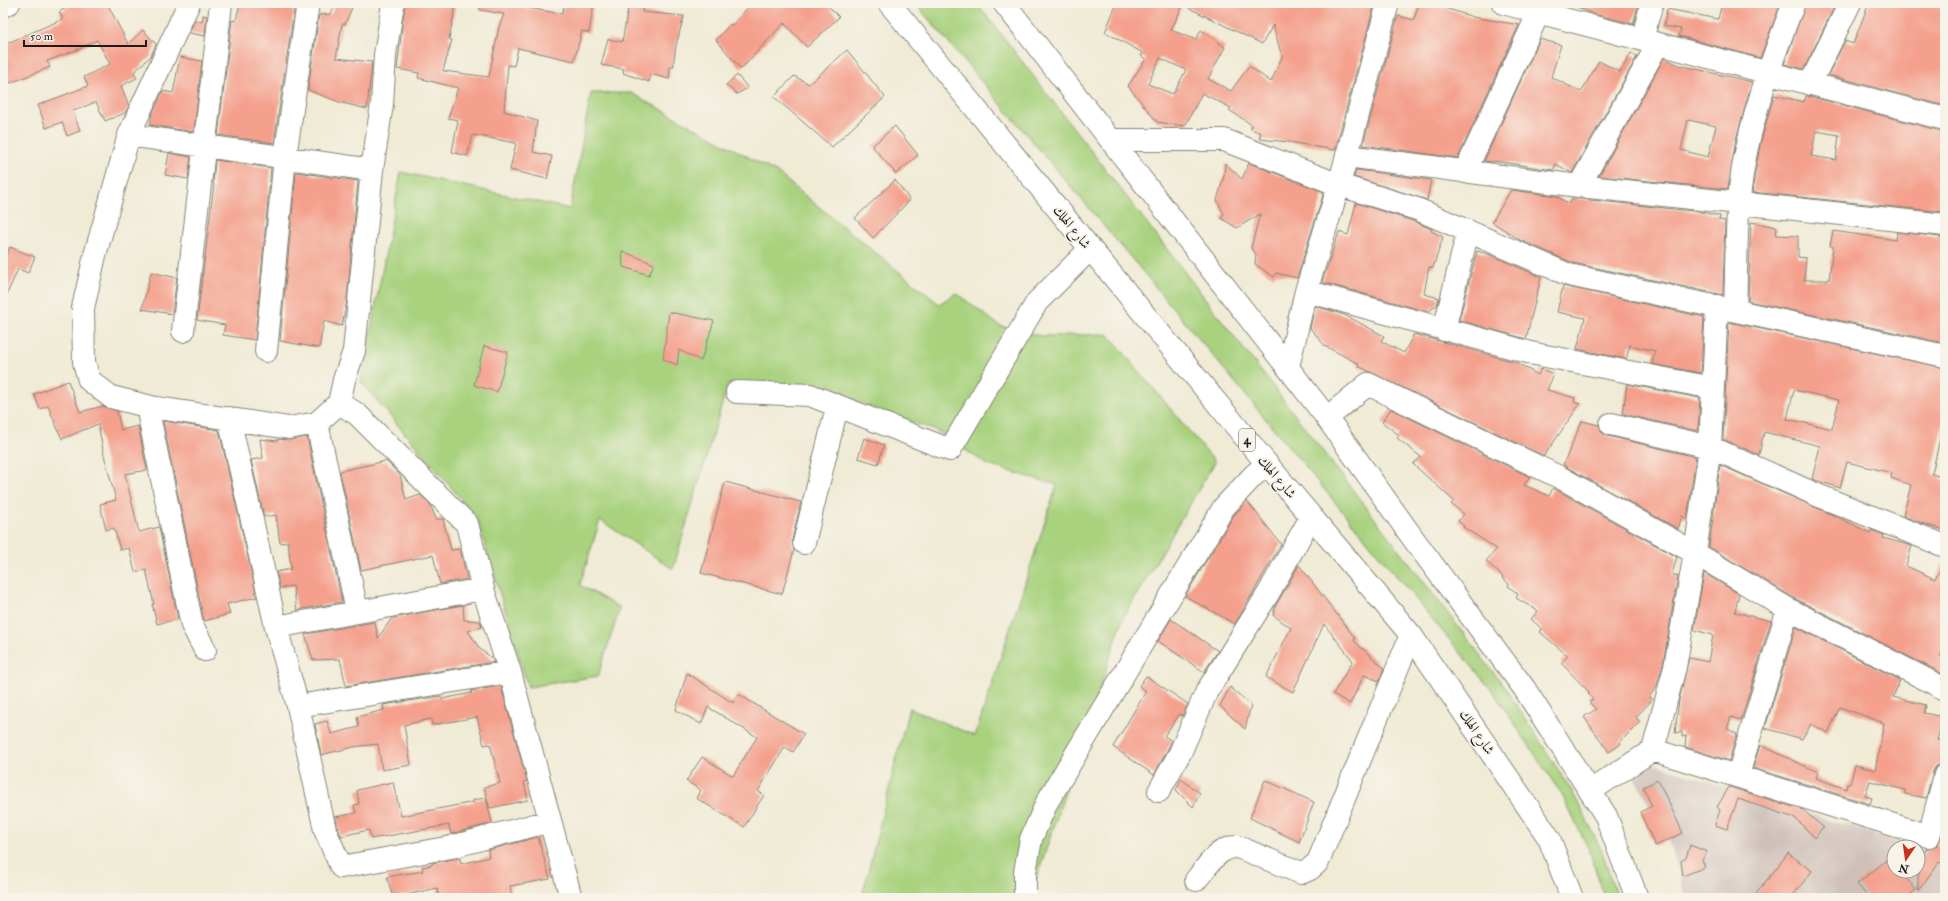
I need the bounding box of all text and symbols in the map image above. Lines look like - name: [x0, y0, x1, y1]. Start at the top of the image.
- scale bar: [24, 22, 146, 48]
- text: 50 m: [30, 29, 54, 44]
- street label: شارع الهلك: [1047, 202, 1095, 254]
- road number: 4: [1239, 429, 1255, 451]
- street label: شارع الهلك: [1252, 452, 1300, 504]
- street label: شارع الهلك: [1453, 706, 1498, 760]
- north arrow: [1886, 839, 1926, 879]
- text: N: [1896, 861, 1911, 876]

